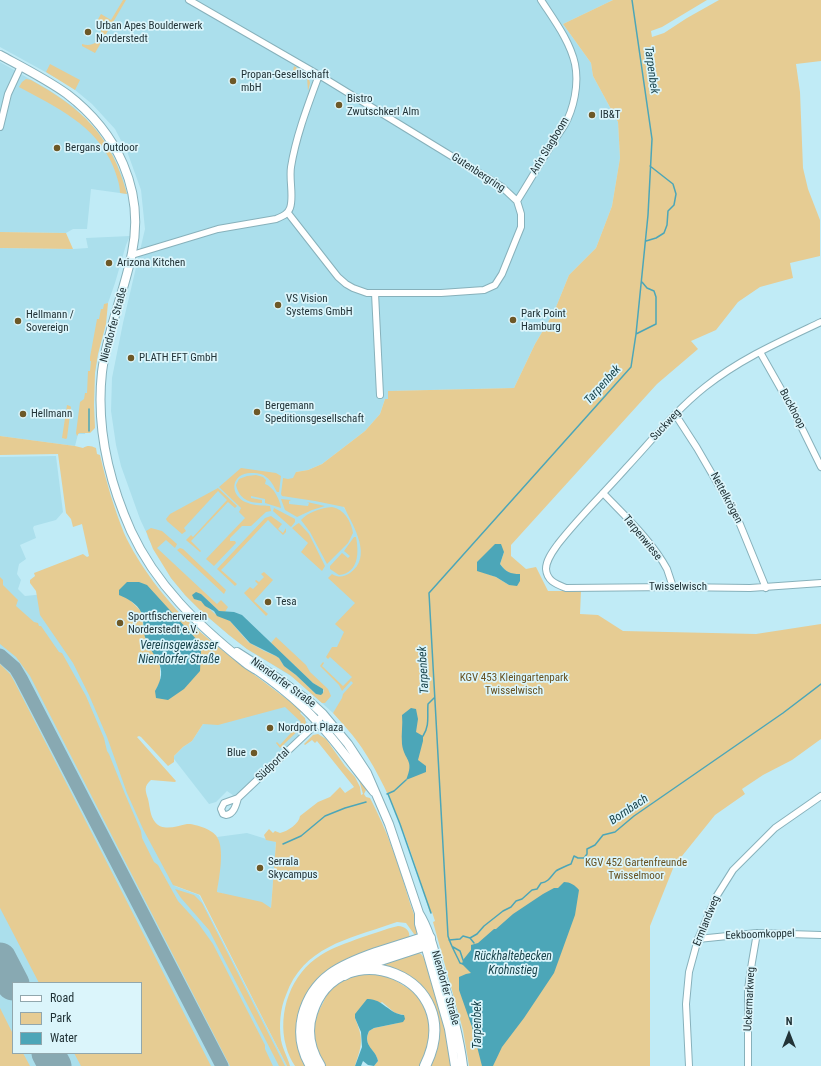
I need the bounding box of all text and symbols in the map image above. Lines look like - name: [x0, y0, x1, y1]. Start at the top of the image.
- place label: Urban Apes Boulderwerk Norderstedt: [96, 19, 203, 45]
- marker: Urban Apes Boulderwerk Norderstedt: [83, 27, 93, 37]
- water label: Tarpenbek: [641, 45, 661, 95]
- place label: Propan-Gesellschaft mbH: [241, 68, 329, 94]
- marker: Propan-Gesellschaft mbH: [228, 76, 238, 86]
- place label: Bistro Zwutschkerl Alm: [347, 92, 419, 118]
- marker: Bistro Zwutschkerl Alm: [334, 100, 344, 110]
- place label: IB&T: [600, 108, 620, 122]
- marker: IB&T: [587, 110, 597, 120]
- street label: An'n Slagboom: [528, 115, 572, 177]
- place label: Bergans Outdoor: [65, 141, 138, 155]
- marker: Bergans Outdoor: [52, 143, 62, 153]
- street label: Gutenbergring: [449, 151, 507, 195]
- place label: Arizona Kitchen: [117, 256, 185, 270]
- marker: Arizona Kitchen: [104, 258, 114, 268]
- street label: Niendorfer Straße: [98, 286, 130, 364]
- place label: VS Vision Systems GmbH: [286, 292, 353, 318]
- marker: VS Vision Systems GmbH: [273, 300, 283, 310]
- place label: Park Point Hamburg: [521, 307, 566, 333]
- place label: Hellmann / Sovereign: [26, 308, 74, 334]
- marker: Park Point Hamburg: [508, 315, 518, 325]
- marker: Hellmann / Sovereign: [13, 316, 23, 326]
- place label: PLATH EFT GmbH: [139, 351, 217, 365]
- marker: PLATH EFT GmbH: [126, 353, 136, 363]
- water label: Tarpenbek: [582, 362, 624, 408]
- street label: Buckhoop: [776, 387, 808, 431]
- place label: Bergemann Speditionsgesellschaft: [265, 399, 364, 425]
- street label: Suckweg: [648, 406, 684, 444]
- place label: Hellmann: [31, 407, 72, 421]
- marker: Bergemann Speditionsgesellschaft: [252, 407, 262, 417]
- marker: Hellmann: [18, 409, 28, 419]
- street label: Nettelkrögen: [707, 470, 745, 526]
- street label: Tarpenwiese: [620, 513, 664, 563]
- street label: Twisselwisch: [649, 580, 707, 594]
- place label: Tesa: [276, 595, 297, 609]
- marker: Tesa: [263, 597, 273, 607]
- place label: Sportfischerverein Norderstedt e.V.: [128, 610, 207, 636]
- marker: Sportfischerverein Norderstedt e.V.: [115, 618, 125, 628]
- water label: Vereinsgewässer Niendorfer Straße: [138, 639, 220, 667]
- water label: Tarpenbek: [416, 646, 432, 694]
- street label: Niendorfer Straße: [248, 655, 318, 711]
- park label: KGV 453 Kleingartenpark Twisselwisch: [460, 671, 568, 697]
- place label: Nordport Plaza: [278, 721, 343, 735]
- marker: Nordport Plaza: [265, 723, 275, 733]
- place label: Blue: [227, 746, 246, 760]
- street label: Südportal: [253, 746, 293, 784]
- marker: Blue: [249, 748, 259, 758]
- water label: Bornbach: [607, 792, 651, 828]
- place label: Serrala Skycampus: [268, 855, 318, 881]
- park label: KGV 452 Gartenfreunde Twisselmoor: [585, 856, 687, 882]
- marker: Serrala Skycampus: [255, 863, 265, 873]
- street label: Ermlandweg: [691, 894, 723, 948]
- street label: Eekboomkoppel: [725, 927, 795, 943]
- street label: Niendorfer Straße: [428, 949, 462, 1027]
- water label: Rückhaltebecken Krohnstieg: [474, 950, 552, 978]
- street label: Uckermarkweg: [742, 967, 758, 1031]
- legend: [12, 982, 142, 1054]
- text: Road: [50, 991, 74, 1005]
- water label: Tarpenbek: [471, 1001, 485, 1049]
- text: Park: [50, 1011, 71, 1025]
- north arrow: [769, 1014, 809, 1054]
- text: N: [786, 1015, 792, 1028]
- text: Water: [50, 1031, 78, 1045]

